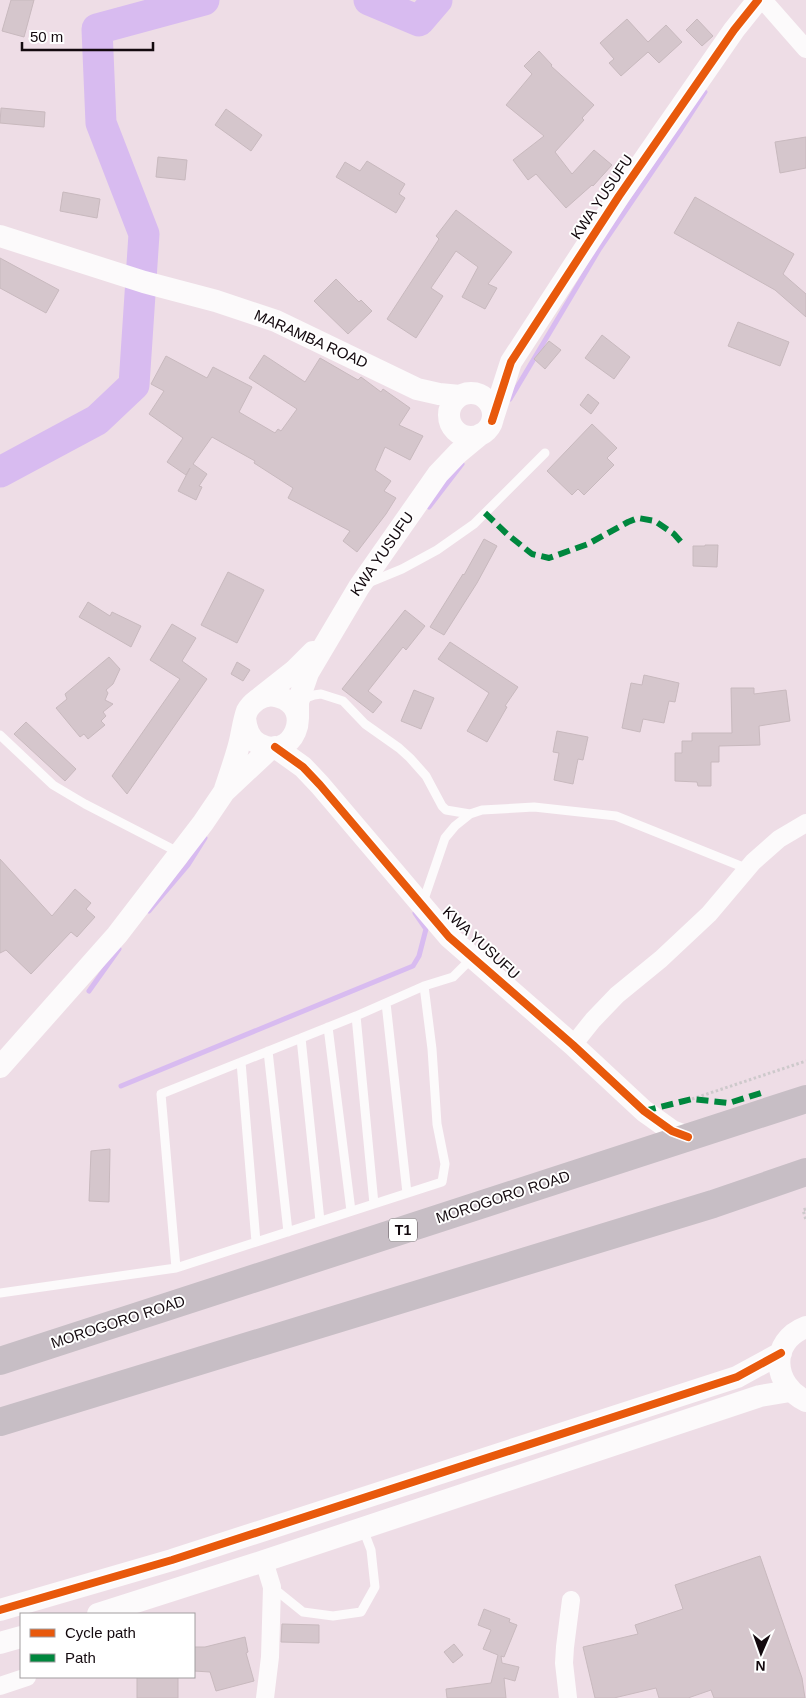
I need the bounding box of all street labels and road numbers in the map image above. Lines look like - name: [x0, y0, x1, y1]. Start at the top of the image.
- street label: KWA YUSUFU: [567, 151, 636, 242]
- street label: MARAMBA ROAD: [252, 306, 371, 371]
- street label: KWA YUSUFU: [346, 509, 417, 599]
- street label: KWA YUSUFU: [440, 903, 523, 982]
- street label: MOROGORO ROAD: [434, 1167, 572, 1226]
- road number: T1: [389, 1218, 417, 1242]
- street label: MOROGORO ROAD: [49, 1292, 187, 1351]

